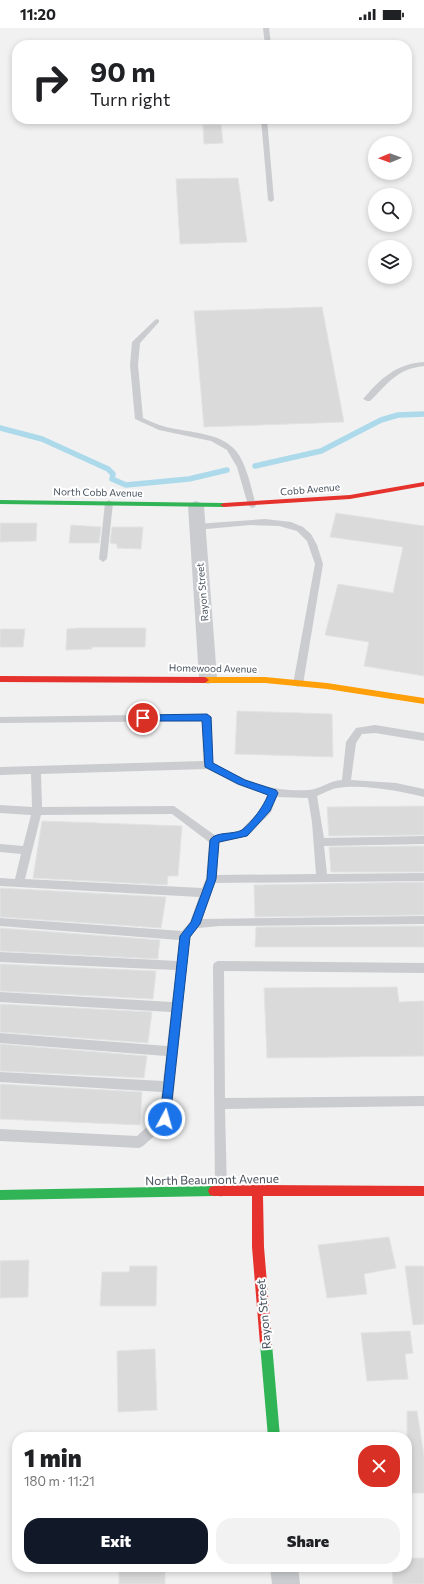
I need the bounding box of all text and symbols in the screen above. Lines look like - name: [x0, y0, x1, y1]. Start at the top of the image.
- text: 11:20: [20, 5, 56, 23]
- text: 90 m: [90, 54, 156, 88]
- icon: right: [24, 56, 76, 108]
- text: Turn right: [90, 88, 170, 110]
- north arrow: [368, 136, 412, 180]
- map controls: [368, 136, 412, 284]
- button: search: [368, 188, 412, 232]
- button: layers: [368, 240, 412, 284]
- street label: Cobb Avenue: [280, 480, 340, 498]
- street label: North Cobb Avenue: [53, 485, 143, 499]
- street label: Rayon Street: [193, 562, 211, 622]
- street label: Homewood Avenue: [169, 661, 257, 675]
- pin: [126, 701, 160, 735]
- icon: arrive: [132, 707, 154, 729]
- position arrow: [144, 1098, 186, 1140]
- street label: North Beaumont Avenue: [145, 1171, 279, 1187]
- street label: Rayon Street: [253, 1278, 273, 1350]
- text: 1 min: [24, 1443, 82, 1472]
- button: close: [358, 1445, 400, 1487]
- text: 180 m · 11:21: [24, 1473, 95, 1489]
- button: Exit: [24, 1518, 208, 1564]
- button: Share: [216, 1518, 400, 1564]

